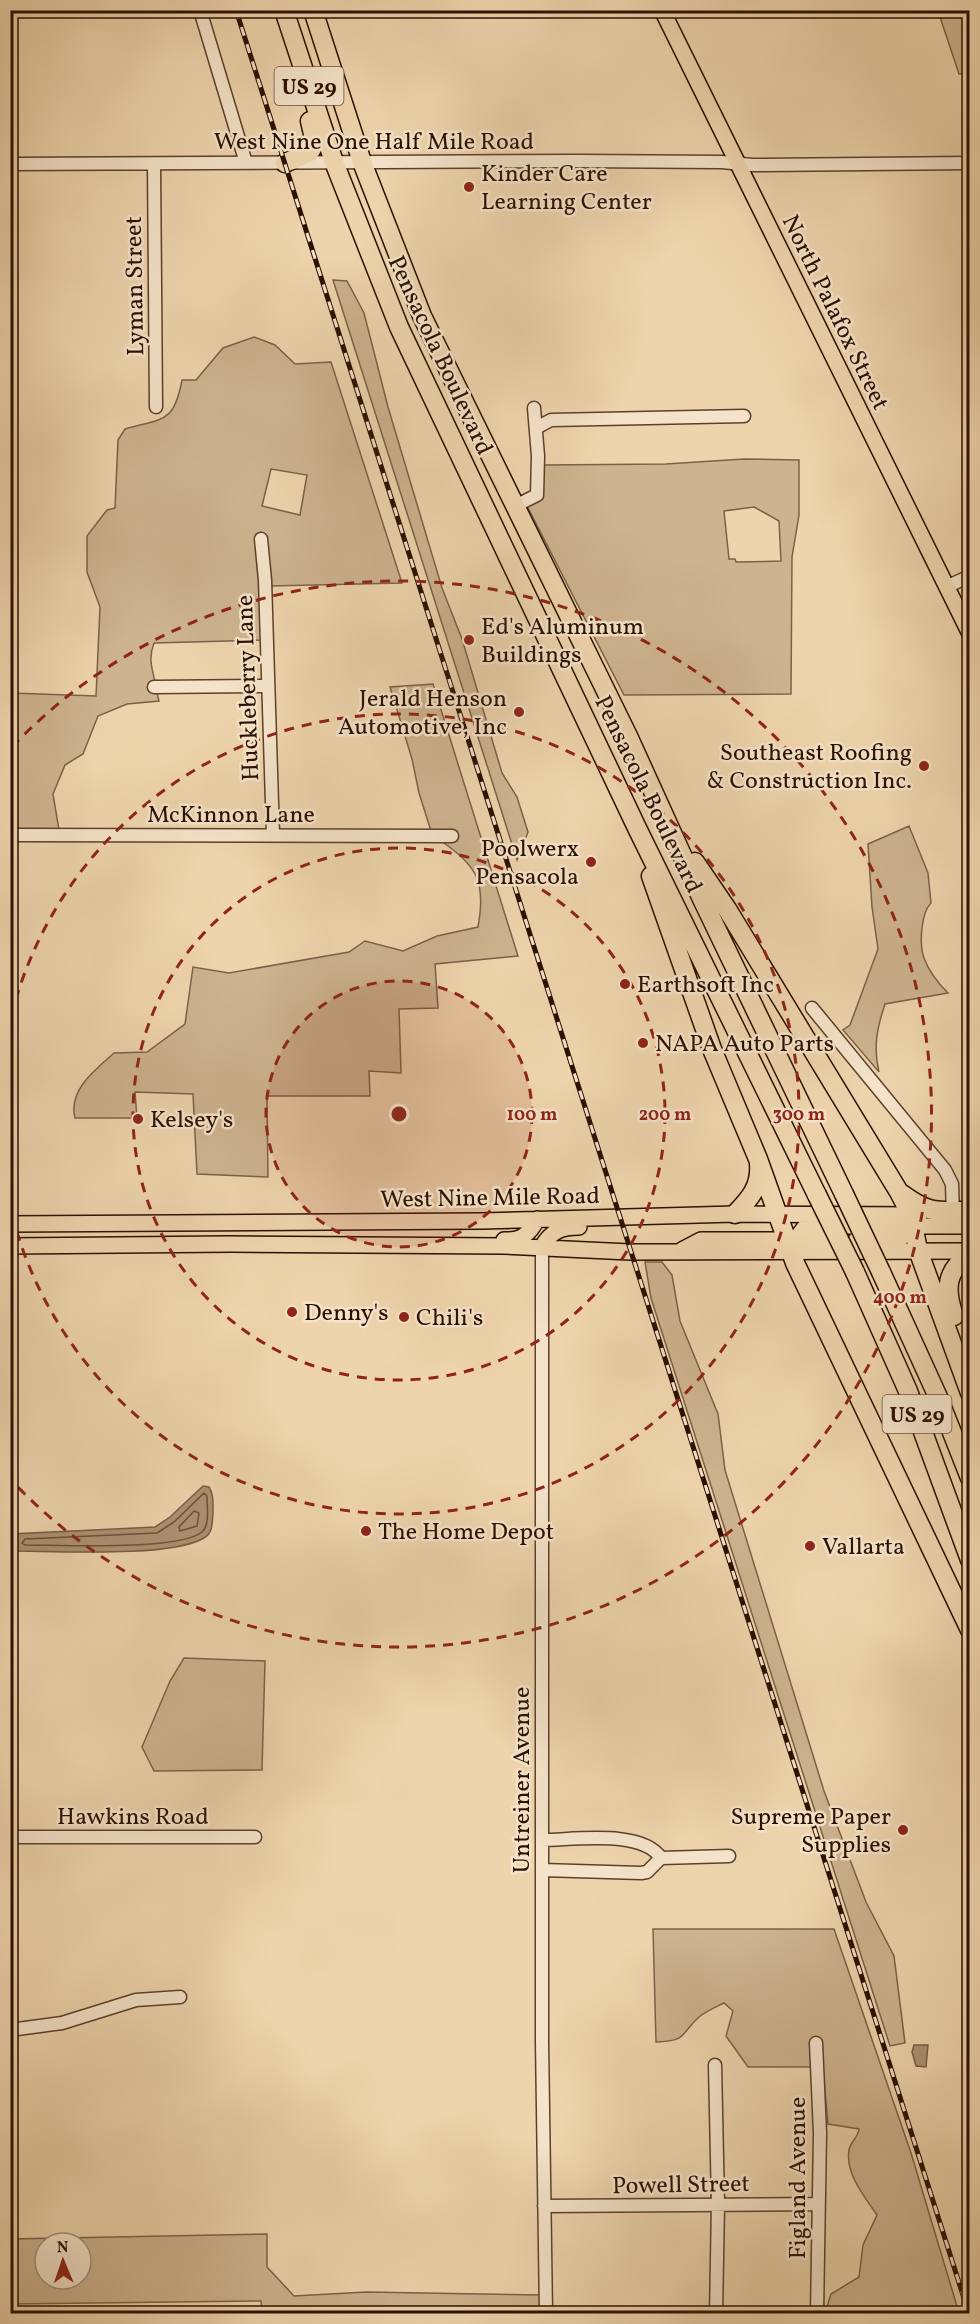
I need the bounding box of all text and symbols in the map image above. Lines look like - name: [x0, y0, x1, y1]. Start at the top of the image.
- road number: US 29: [274, 67, 344, 105]
- street label: West Nine One Half Mile Road: [214, 126, 534, 160]
- place label: Kinder Care Learning Center: [481, 158, 652, 220]
- marker: Kinder Care Learning Center: [462, 180, 476, 194]
- street label: North Palafox Street: [772, 209, 896, 416]
- street label: Lyman Street: [118, 216, 154, 356]
- street label: Pensacola Boulevard: [378, 251, 500, 461]
- street label: Huckleberry Lane: [229, 594, 269, 782]
- place label: Ed's Aluminum Buildings: [481, 611, 644, 673]
- marker: Ed's Aluminum Buildings: [462, 633, 476, 647]
- place label: Jerald Henson Automotive, Inc: [338, 683, 507, 745]
- street label: Pensacola Boulevard: [585, 690, 710, 900]
- marker: Jerald Henson Automotive, Inc: [512, 705, 526, 719]
- place label: Southeast Roofing & Construction Inc.: [707, 737, 912, 799]
- marker: Southeast Roofing & Construction Inc.: [917, 759, 931, 773]
- street label: McKinnon Lane: [147, 799, 315, 833]
- place label: Poolwerx Pensacola: [475, 833, 579, 895]
- marker: Poolwerx Pensacola: [584, 855, 598, 869]
- place label: Earthsoft Inc: [637, 969, 774, 1003]
- marker: Earthsoft Inc: [618, 977, 632, 991]
- place label: NAPA Auto Parts: [655, 1028, 834, 1062]
- marker: NAPA Auto Parts: [636, 1036, 650, 1050]
- text: 100 m: [507, 1103, 557, 1128]
- text: 200 m: [639, 1103, 691, 1128]
- text: 300 m: [773, 1103, 825, 1128]
- place label: Kelsey's: [150, 1104, 233, 1138]
- centre of rings: [389, 1104, 409, 1124]
- marker: Kelsey's: [131, 1112, 145, 1126]
- street label: West Nine Mile Road: [380, 1180, 600, 1218]
- text: 400 m: [873, 1286, 927, 1311]
- place label: Denny's: [304, 1297, 389, 1331]
- place label: Chili's: [416, 1302, 483, 1336]
- marker: Denny's: [285, 1305, 299, 1319]
- marker: Chili's: [397, 1310, 411, 1324]
- road number: US 29: [882, 1395, 952, 1433]
- place label: The Home Depot: [378, 1516, 554, 1550]
- marker: The Home Depot: [359, 1524, 373, 1538]
- place label: Vallarta: [822, 1531, 905, 1565]
- marker: Vallarta: [803, 1539, 817, 1553]
- street label: Untreiner Avenue: [506, 1687, 540, 1873]
- street label: Hawkins Road: [57, 1801, 209, 1835]
- place label: Supreme Paper Supplies: [731, 1801, 891, 1863]
- marker: Supreme Paper Supplies: [896, 1823, 910, 1837]
- street label: Figland Avenue: [782, 2097, 816, 2259]
- street label: Powell Street: [612, 2168, 750, 2204]
- north arrow: [33, 2231, 93, 2291]
- text: N: [56, 2237, 69, 2259]

